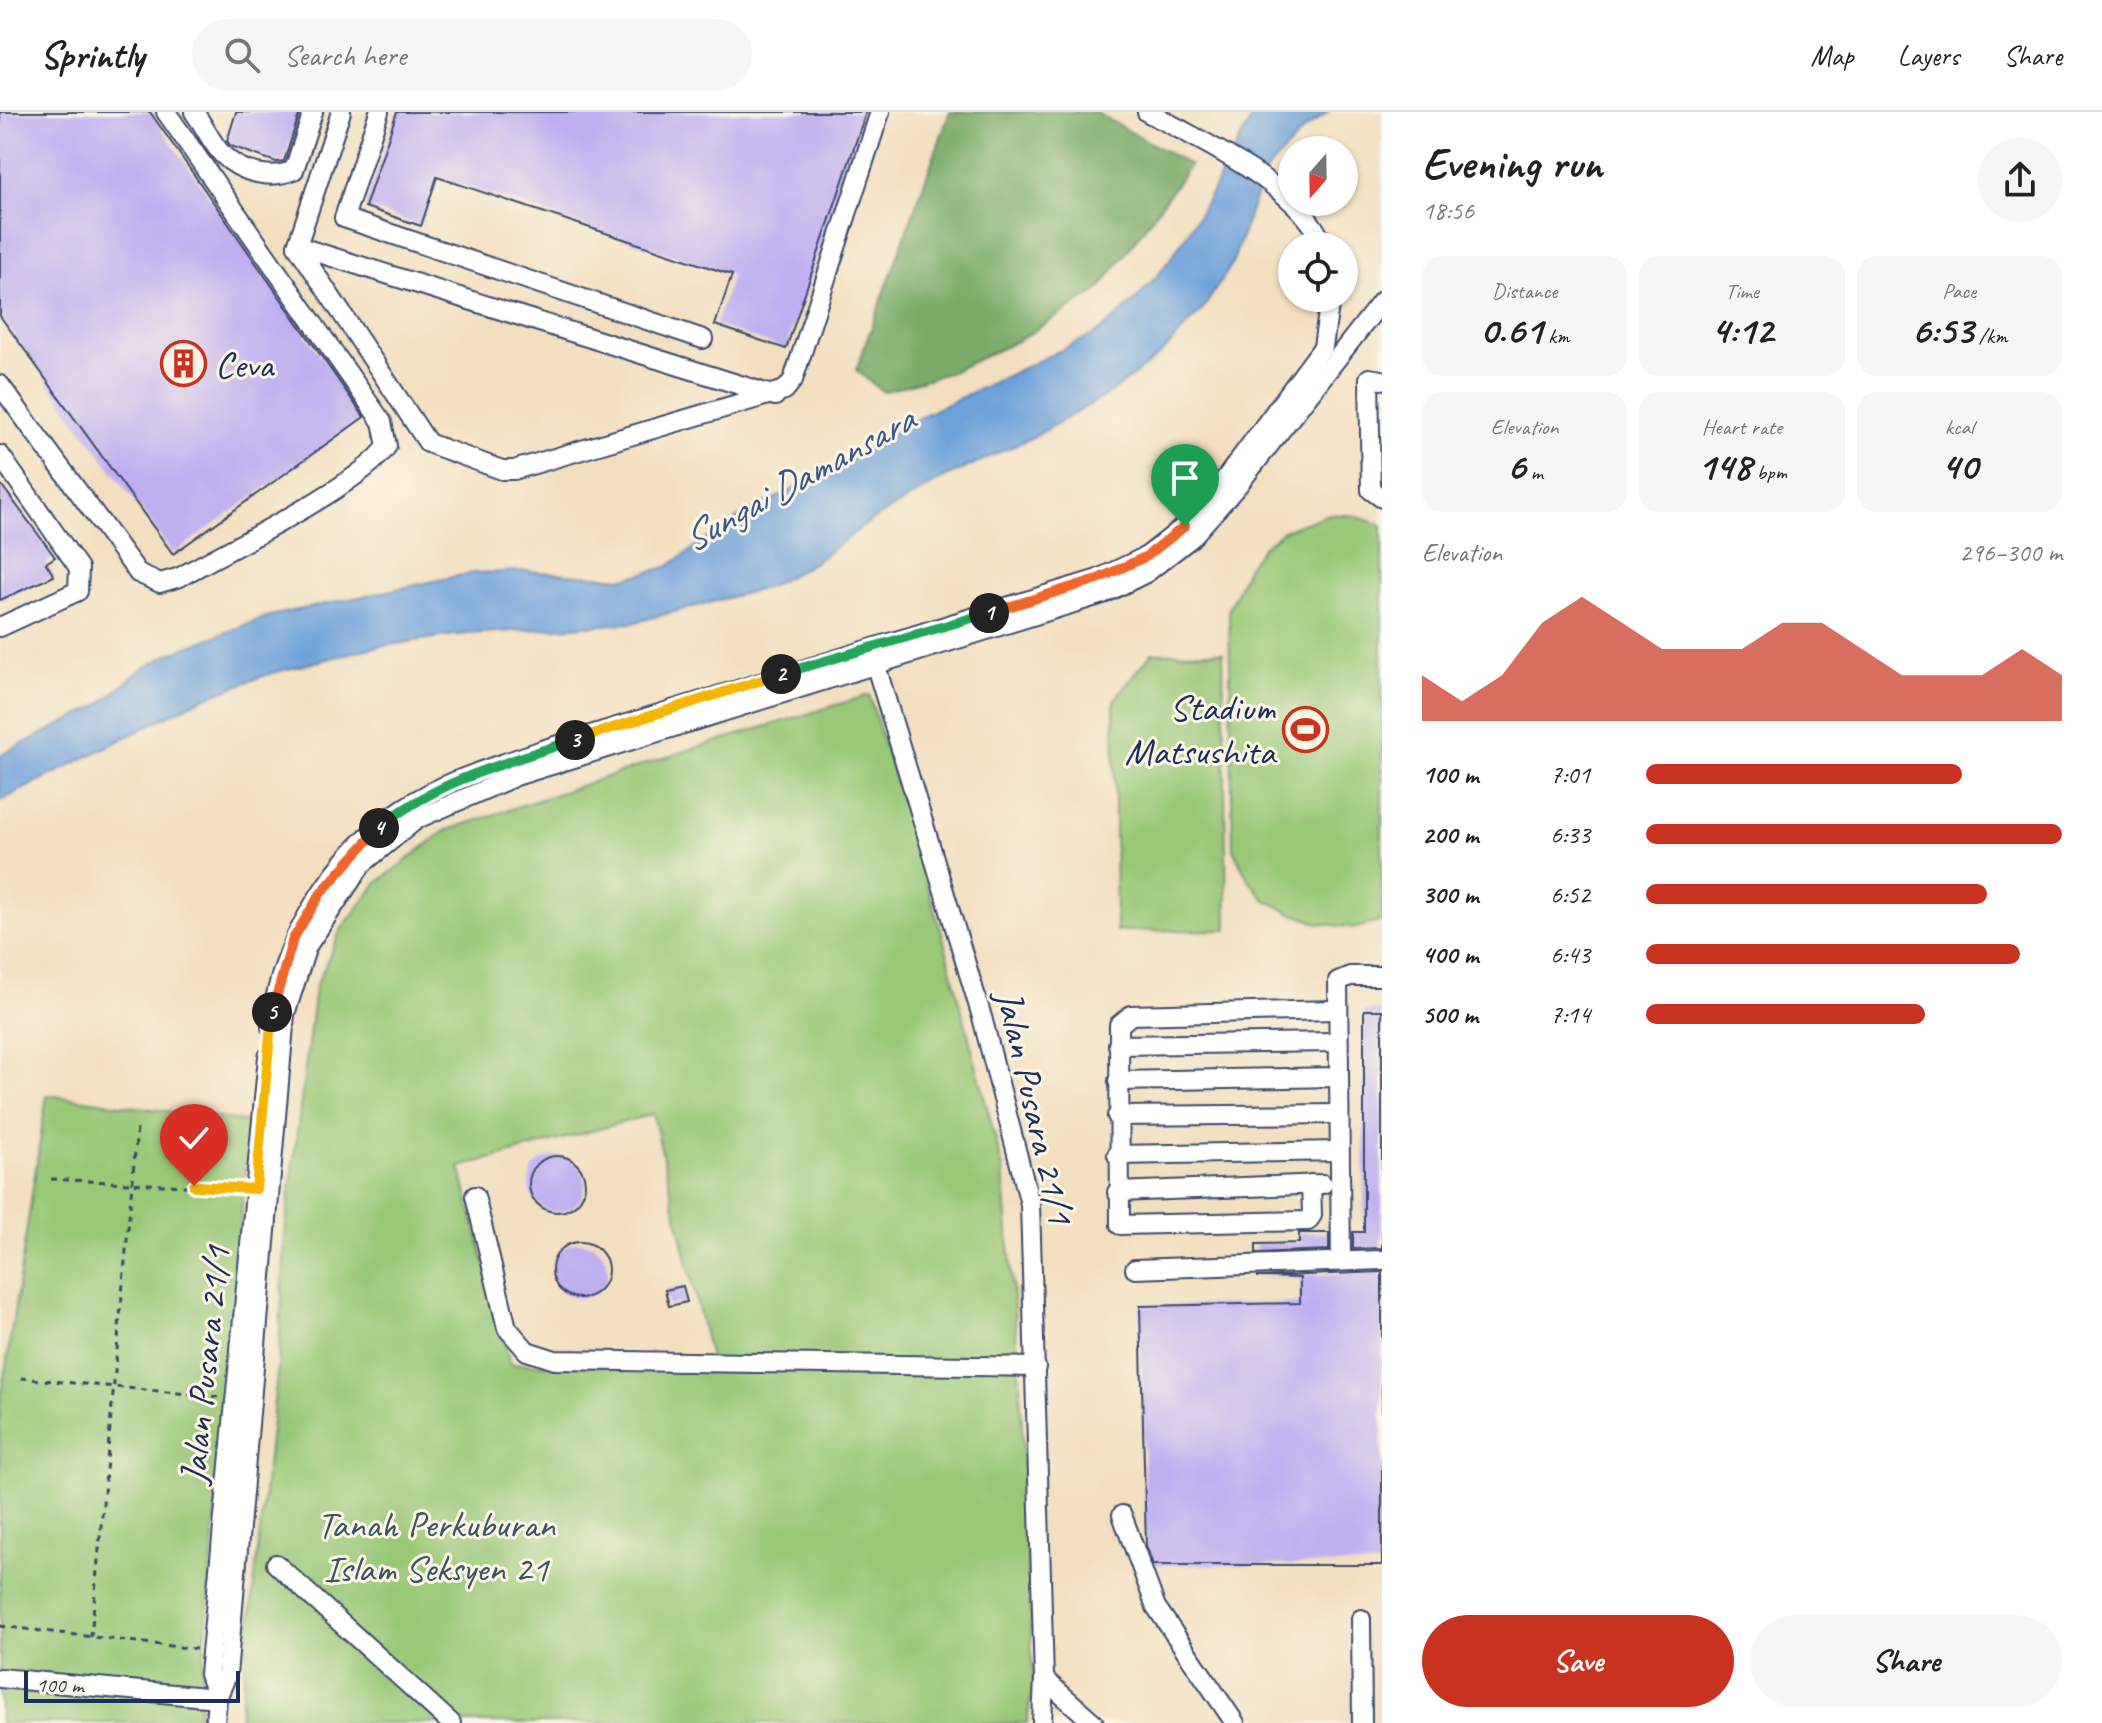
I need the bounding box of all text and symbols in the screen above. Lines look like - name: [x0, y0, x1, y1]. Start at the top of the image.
- search box: [192, 19, 752, 91]
- text: Sprintly: [40, 32, 144, 79]
- icon: search: [220, 33, 264, 77]
- text: Search here: [284, 36, 406, 74]
- text: Map: [1811, 38, 1854, 73]
- text: Layers: [1898, 38, 1959, 73]
- text: Share: [2003, 38, 2062, 73]
- north arrow: [1278, 136, 1358, 216]
- map controls: [1278, 136, 1358, 312]
- text: Evening run: [1422, 136, 1602, 191]
- button: share: [1978, 138, 2062, 222]
- text: 18:56: [1422, 194, 1474, 227]
- button: locate: [1278, 232, 1358, 312]
- text: Distance: [1492, 277, 1557, 305]
- text: Time: [1725, 277, 1759, 305]
- text: Pace: [1942, 277, 1976, 305]
- text: 0.61: [1480, 305, 1543, 355]
- text: 4:12: [1711, 305, 1773, 355]
- text: 6:53: [1911, 305, 1973, 355]
- text: km: [1543, 322, 1569, 350]
- text: /km: [1973, 322, 2007, 350]
- building icon: Ceva: [160, 340, 208, 388]
- place label: Ceva: [215, 341, 276, 388]
- water label: Sungai Damansara: [673, 393, 926, 563]
- text: Elevation: [1491, 413, 1559, 441]
- text: Heart rate: [1702, 413, 1782, 441]
- text: kcal: [1945, 413, 1974, 441]
- text: 6: [1506, 441, 1525, 491]
- text: 148: [1697, 441, 1751, 491]
- text: 40: [1941, 441, 1977, 491]
- pin: [1151, 444, 1219, 526]
- icon: arrive: [1163, 456, 1207, 500]
- text: m: [1525, 458, 1543, 486]
- text: bpm: [1751, 458, 1787, 486]
- text: Elevation: [1422, 536, 1502, 569]
- text: 296–300 m: [1959, 536, 2062, 569]
- pin: 1: [969, 593, 1009, 633]
- text: 1: [984, 599, 994, 627]
- pin: 2: [761, 654, 801, 694]
- text: 2: [776, 660, 786, 688]
- place label: Stadium Matsushita: [1125, 684, 1277, 775]
- sports icon: Stadium Matsushita: [1282, 705, 1330, 753]
- pin: 3: [555, 720, 595, 760]
- text: 3: [570, 726, 580, 754]
- text: 100 m: [1422, 758, 1478, 791]
- text: 7:01: [1550, 758, 1590, 791]
- pin: 4: [359, 808, 399, 848]
- text: 4: [374, 814, 384, 842]
- text: 200 m: [1422, 818, 1478, 851]
- text: 6:33: [1550, 818, 1590, 851]
- text: 300 m: [1422, 878, 1478, 911]
- text: 6:52: [1550, 878, 1590, 911]
- text: 400 m: [1422, 938, 1478, 971]
- text: 6:43: [1550, 938, 1590, 971]
- street label: Jalan Pusara 21/1: [985, 984, 1085, 1230]
- pin: 5: [252, 992, 292, 1032]
- text: 5: [267, 998, 277, 1026]
- text: 500 m: [1422, 998, 1478, 1031]
- text: 7:14: [1550, 998, 1590, 1031]
- pin: [160, 1104, 228, 1186]
- icon: check: [172, 1116, 216, 1160]
- street label: Jalan Pusara 21/1: [169, 1242, 241, 1488]
- park label: Tanah Perkuburan Islam Seksyen 21: [317, 1501, 557, 1592]
- button: Save: [1422, 1615, 1734, 1707]
- button: Share: [1750, 1615, 2062, 1707]
- scale bar: [24, 1667, 240, 1703]
- text: 100 m: [36, 1671, 83, 1699]

